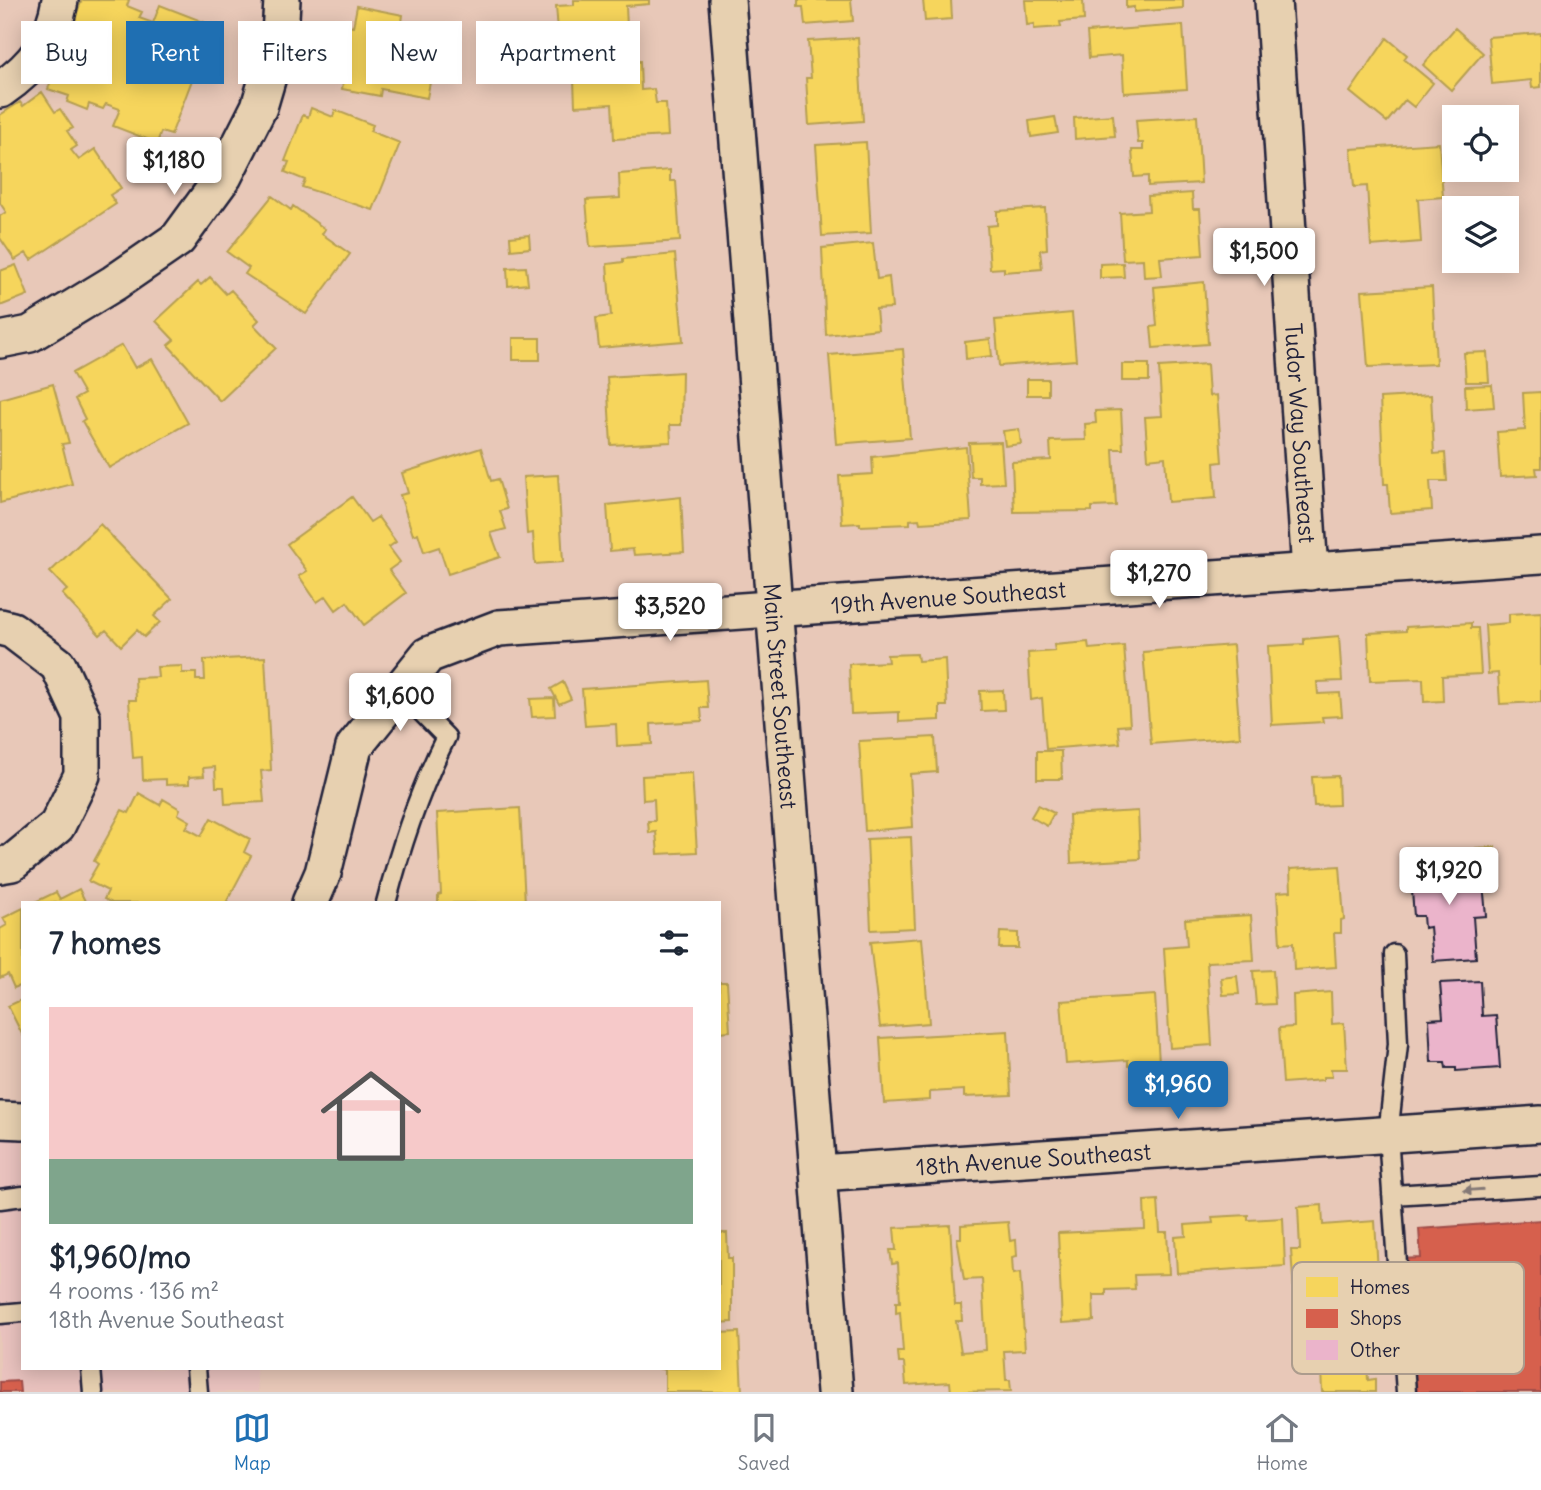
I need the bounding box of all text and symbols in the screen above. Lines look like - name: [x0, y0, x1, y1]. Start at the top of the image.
- chip: Buy: [21, 21, 112, 84]
- chip: Rent: [126, 21, 224, 84]
- chip: Filters: [238, 21, 352, 84]
- chip: New: [366, 21, 462, 84]
- chip: Apartment: [476, 21, 640, 84]
- map controls: [1442, 105, 1519, 273]
- button: locate: [1442, 105, 1519, 182]
- pin: $1,180: [117, 138, 231, 197]
- text: $1,180: [143, 145, 205, 174]
- button: layers: [1442, 196, 1519, 273]
- pin: $1,500: [1207, 229, 1321, 288]
- text: $1,500: [1229, 236, 1299, 265]
- street label: Tudor Way Southeast: [1279, 322, 1323, 544]
- pin: $1,270: [1102, 550, 1216, 610]
- text: $1,270: [1126, 558, 1192, 587]
- street label: 19th Avenue Southeast: [830, 574, 1067, 619]
- street label: Main Street Southeast: [758, 582, 804, 810]
- pin: $3,520: [613, 584, 727, 643]
- text: $3,520: [634, 591, 706, 620]
- pin: $1,600: [343, 674, 457, 733]
- text: $1,600: [365, 681, 435, 710]
- pin: $1,920: [1392, 848, 1506, 907]
- text: $1,920: [1415, 855, 1483, 884]
- text: 7 homes: [49, 924, 161, 962]
- icon: filters: [655, 924, 693, 962]
- icon: home: [308, 1053, 434, 1179]
- pin: $1,960: [1121, 1062, 1235, 1121]
- text: $1,960: [1144, 1069, 1212, 1098]
- street label: 18th Avenue Southeast: [915, 1136, 1152, 1181]
- one-way arrow: [1462, 1185, 1484, 1196]
- text: $1,960/mo: [49, 1238, 191, 1276]
- legend: [1292, 1262, 1524, 1374]
- text: Homes: [1350, 1275, 1410, 1299]
- text: 4 rooms · 136 m²: [49, 1276, 219, 1305]
- text: 18th Avenue Southeast: [49, 1305, 284, 1334]
- text: Shops: [1350, 1306, 1402, 1330]
- text: Other: [1350, 1338, 1400, 1362]
- tab: Map: [233, 1409, 271, 1475]
- tab: Saved: [738, 1409, 790, 1475]
- tab: Home: [1256, 1409, 1308, 1475]

